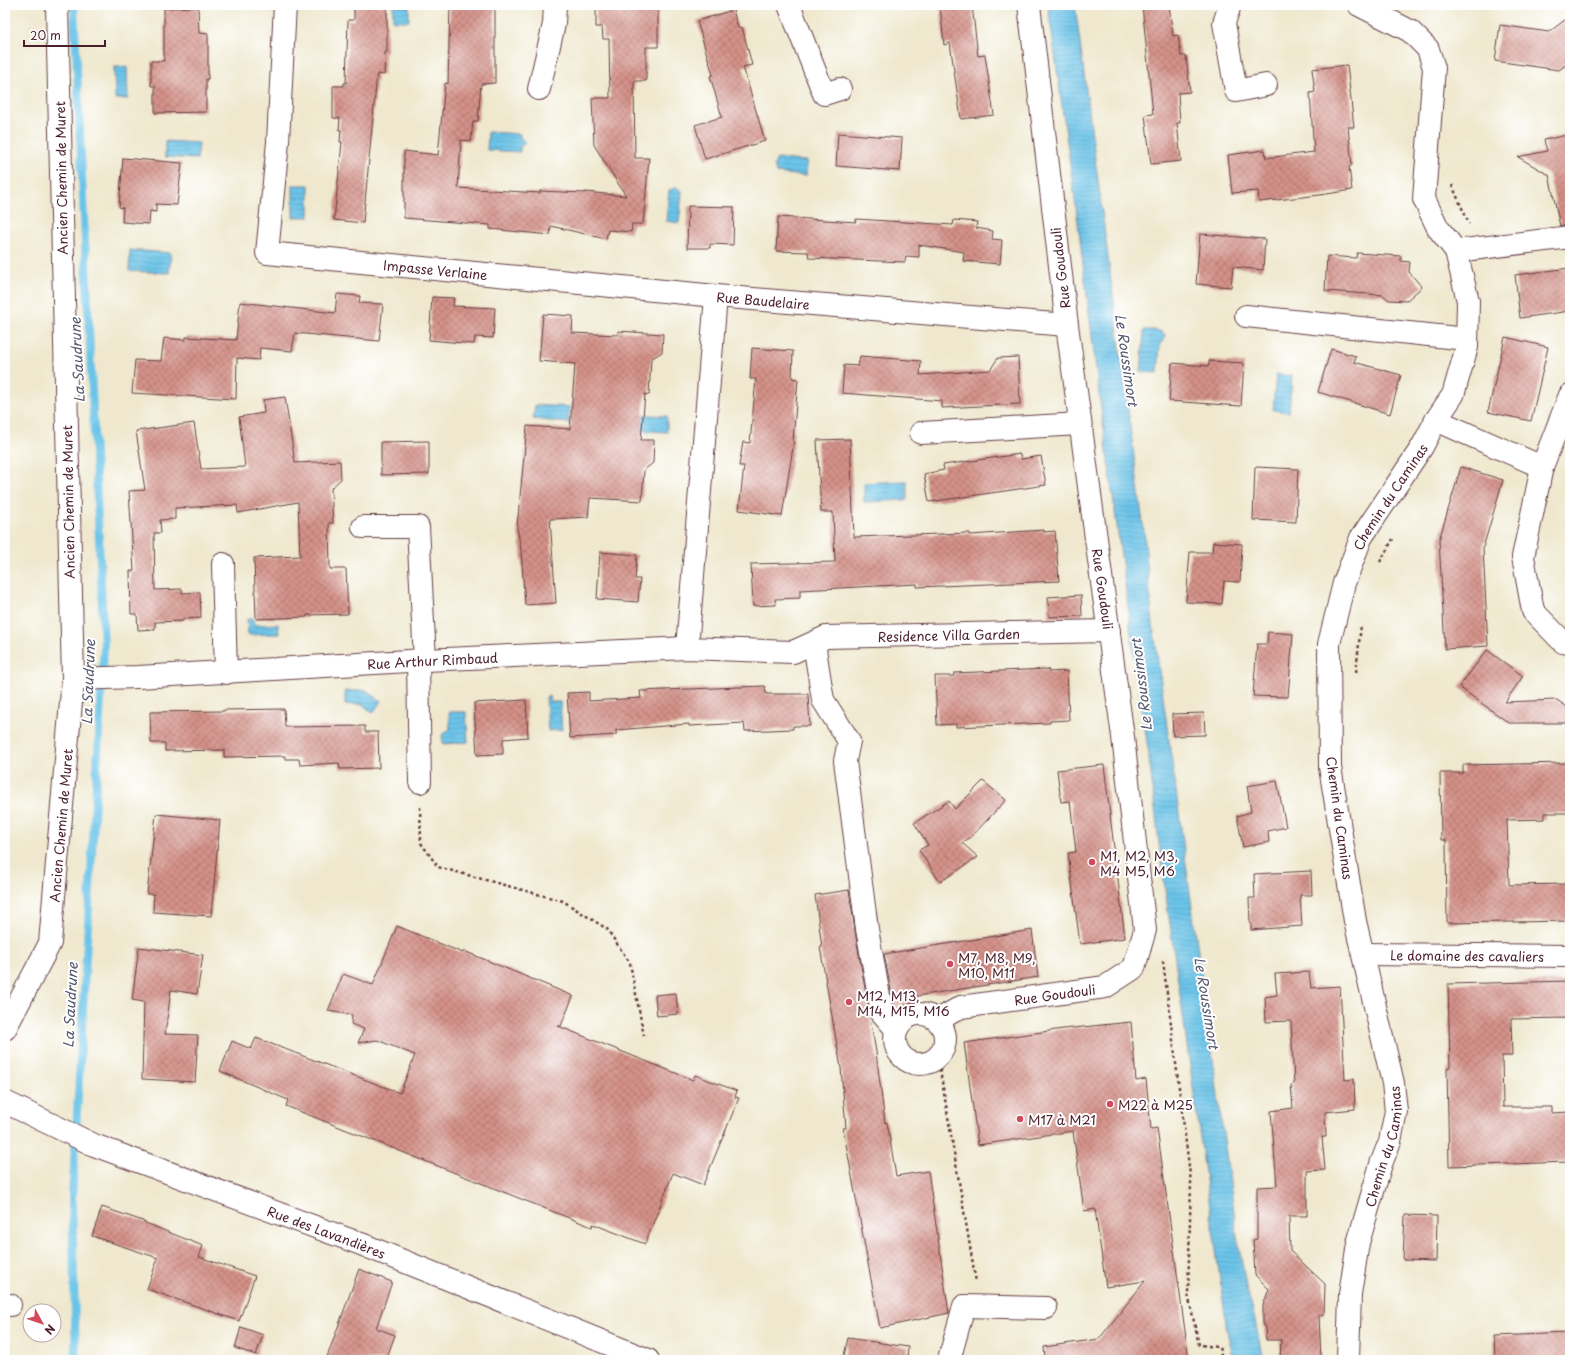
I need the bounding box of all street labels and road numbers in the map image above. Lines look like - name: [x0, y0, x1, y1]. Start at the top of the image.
- street label: Ancien Chemin de Muret: [50, 101, 72, 255]
- street label: Rue Goudouli: [1046, 226, 1074, 310]
- street label: Impasse Verlaine: [382, 255, 489, 284]
- street label: Rue Baudelaire: [716, 287, 811, 313]
- street label: Ancien Chemin de Muret: [57, 425, 79, 579]
- street label: Chemin du Caminas: [1348, 439, 1431, 552]
- street label: Rue Goudouli: [1088, 547, 1118, 631]
- street label: Residence Villa Garden: [877, 623, 1020, 645]
- street label: Rue Arthur Rimbaud: [367, 647, 498, 673]
- street label: Ancien Chemin de Muret: [44, 748, 76, 903]
- street label: Chemin du Caminas: [1322, 755, 1358, 881]
- street label: Le domaine des cavaliers: [1390, 945, 1544, 965]
- street label: Rue Goudouli: [1013, 979, 1096, 1009]
- street label: Chemin du Caminas: [1360, 1085, 1405, 1209]
- street label: Rue des Lavandières: [265, 1201, 389, 1263]

